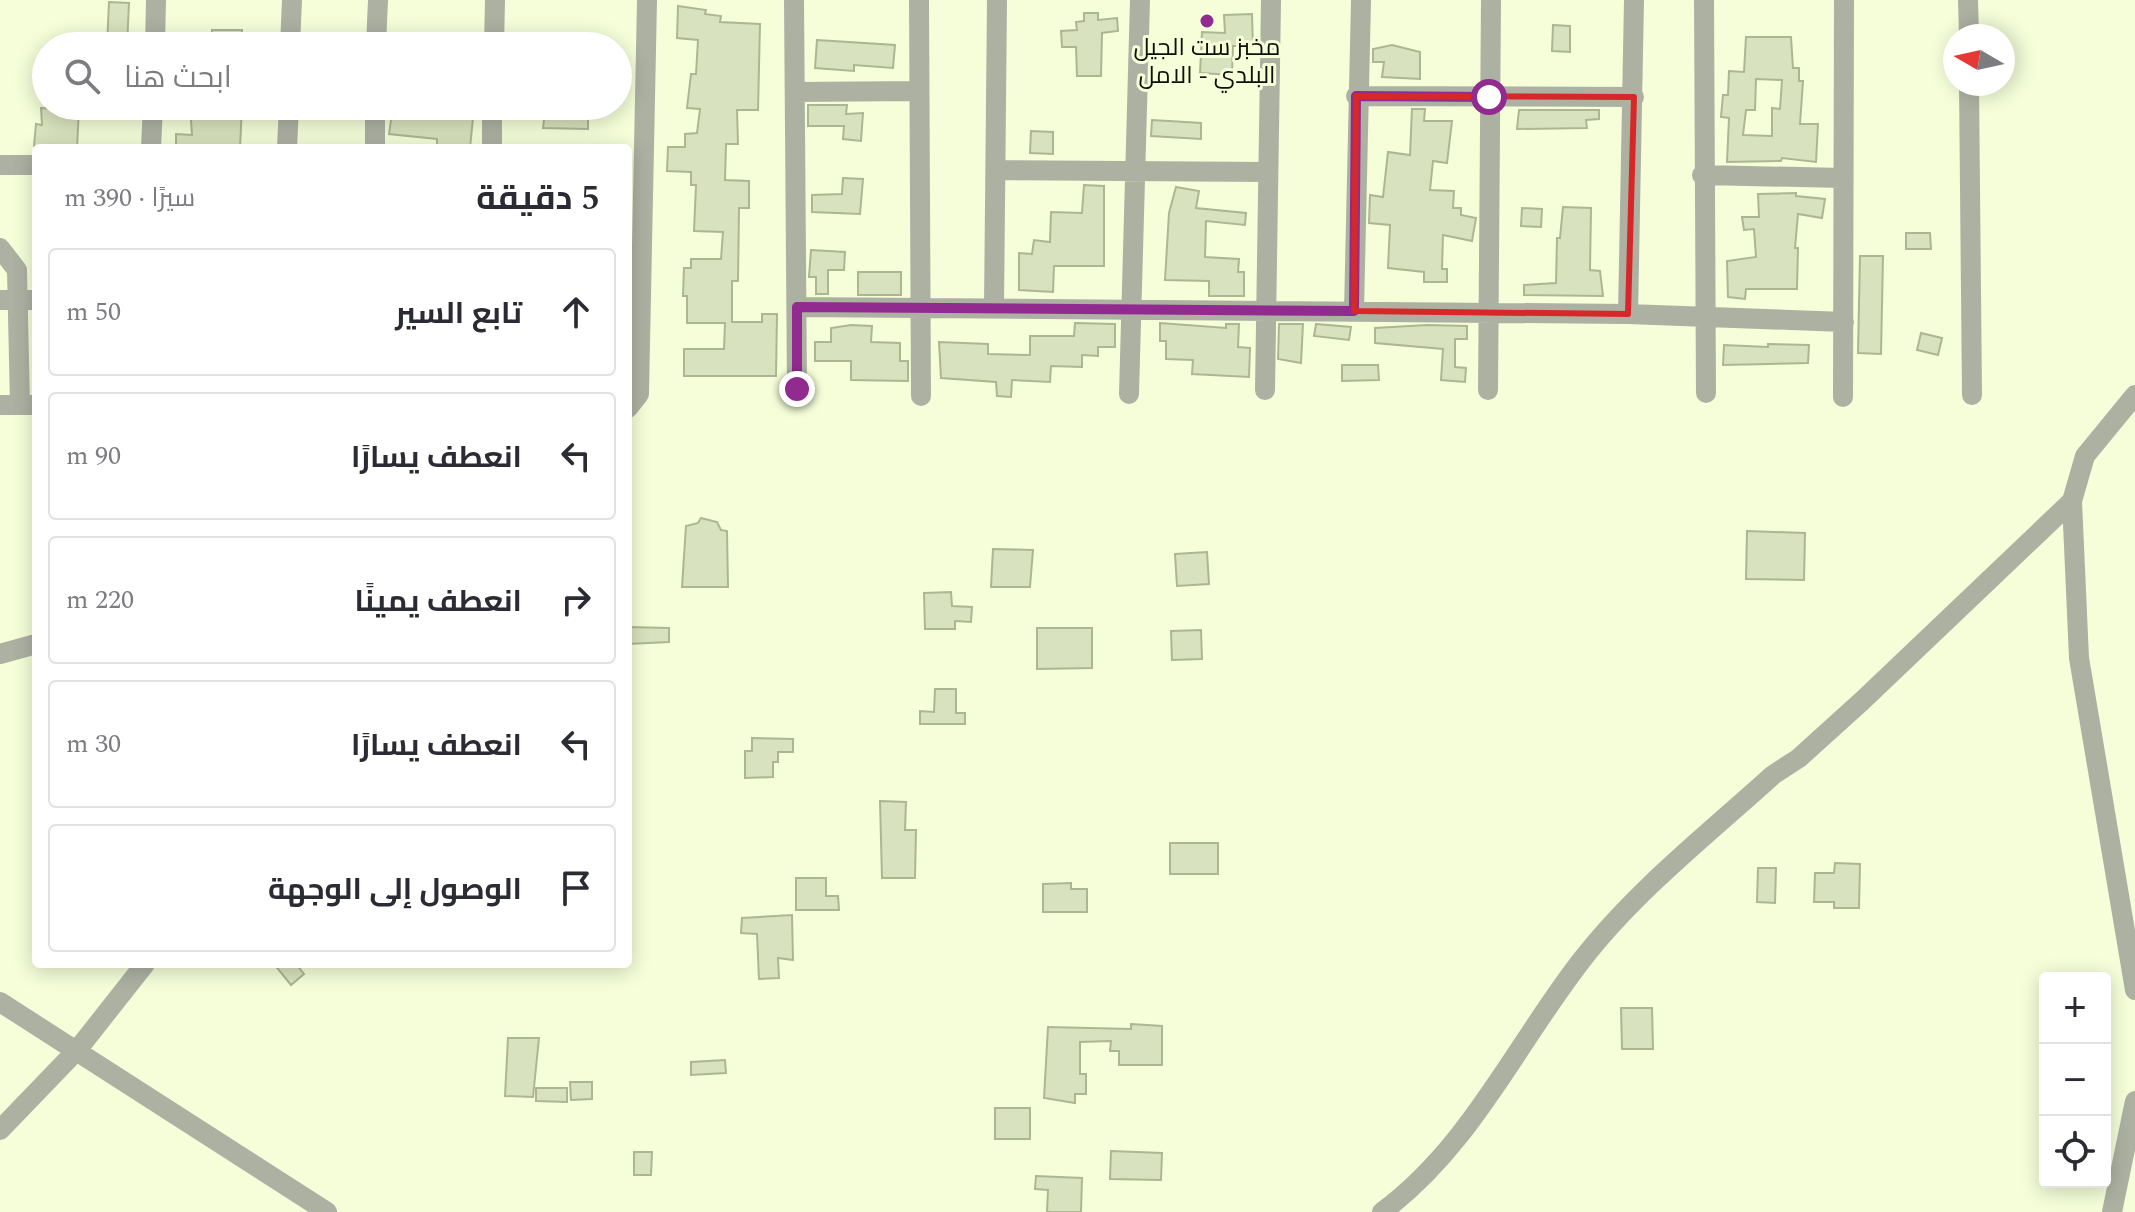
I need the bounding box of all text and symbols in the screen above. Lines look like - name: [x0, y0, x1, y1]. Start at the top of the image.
- marker: مخبز ست الجيل البلدي - الامل: [1198, 12, 1216, 30]
- north arrow: [1943, 24, 2015, 96]
- place label: مخبز ست الجيل البلدي - الامل: [1134, 30, 1280, 94]
- search box: [32, 32, 632, 120]
- icon: search: [60, 54, 104, 98]
- text: ابحث هنا: [124, 55, 232, 101]
- route start: [1471, 79, 1507, 115]
- text: 5 دقيقة: [476, 173, 600, 225]
- text: سيرًا · 390 m: [64, 178, 195, 218]
- icon: ahead: [554, 290, 598, 334]
- text: تابع السير: [395, 291, 522, 337]
- text: 50 m: [66, 292, 121, 332]
- route end: [779, 371, 815, 407]
- icon: left: [554, 434, 598, 478]
- text: انعطف يسارًا: [351, 435, 522, 481]
- text: 90 m: [66, 436, 121, 476]
- icon: right: [554, 578, 598, 622]
- text: انعطف يمينًا: [355, 579, 522, 625]
- text: 220 m: [66, 580, 134, 620]
- icon: left: [554, 722, 598, 766]
- text: انعطف يسارًا: [351, 723, 522, 769]
- text: 30 m: [66, 724, 121, 764]
- icon: arrive: [554, 866, 598, 910]
- text: الوصول إلى الوجهة: [268, 867, 522, 913]
- map controls: [2039, 972, 2111, 1188]
- button: +: [2039, 972, 2111, 1044]
- button: −: [2039, 1044, 2111, 1116]
- button: locate: [2039, 1116, 2111, 1188]

